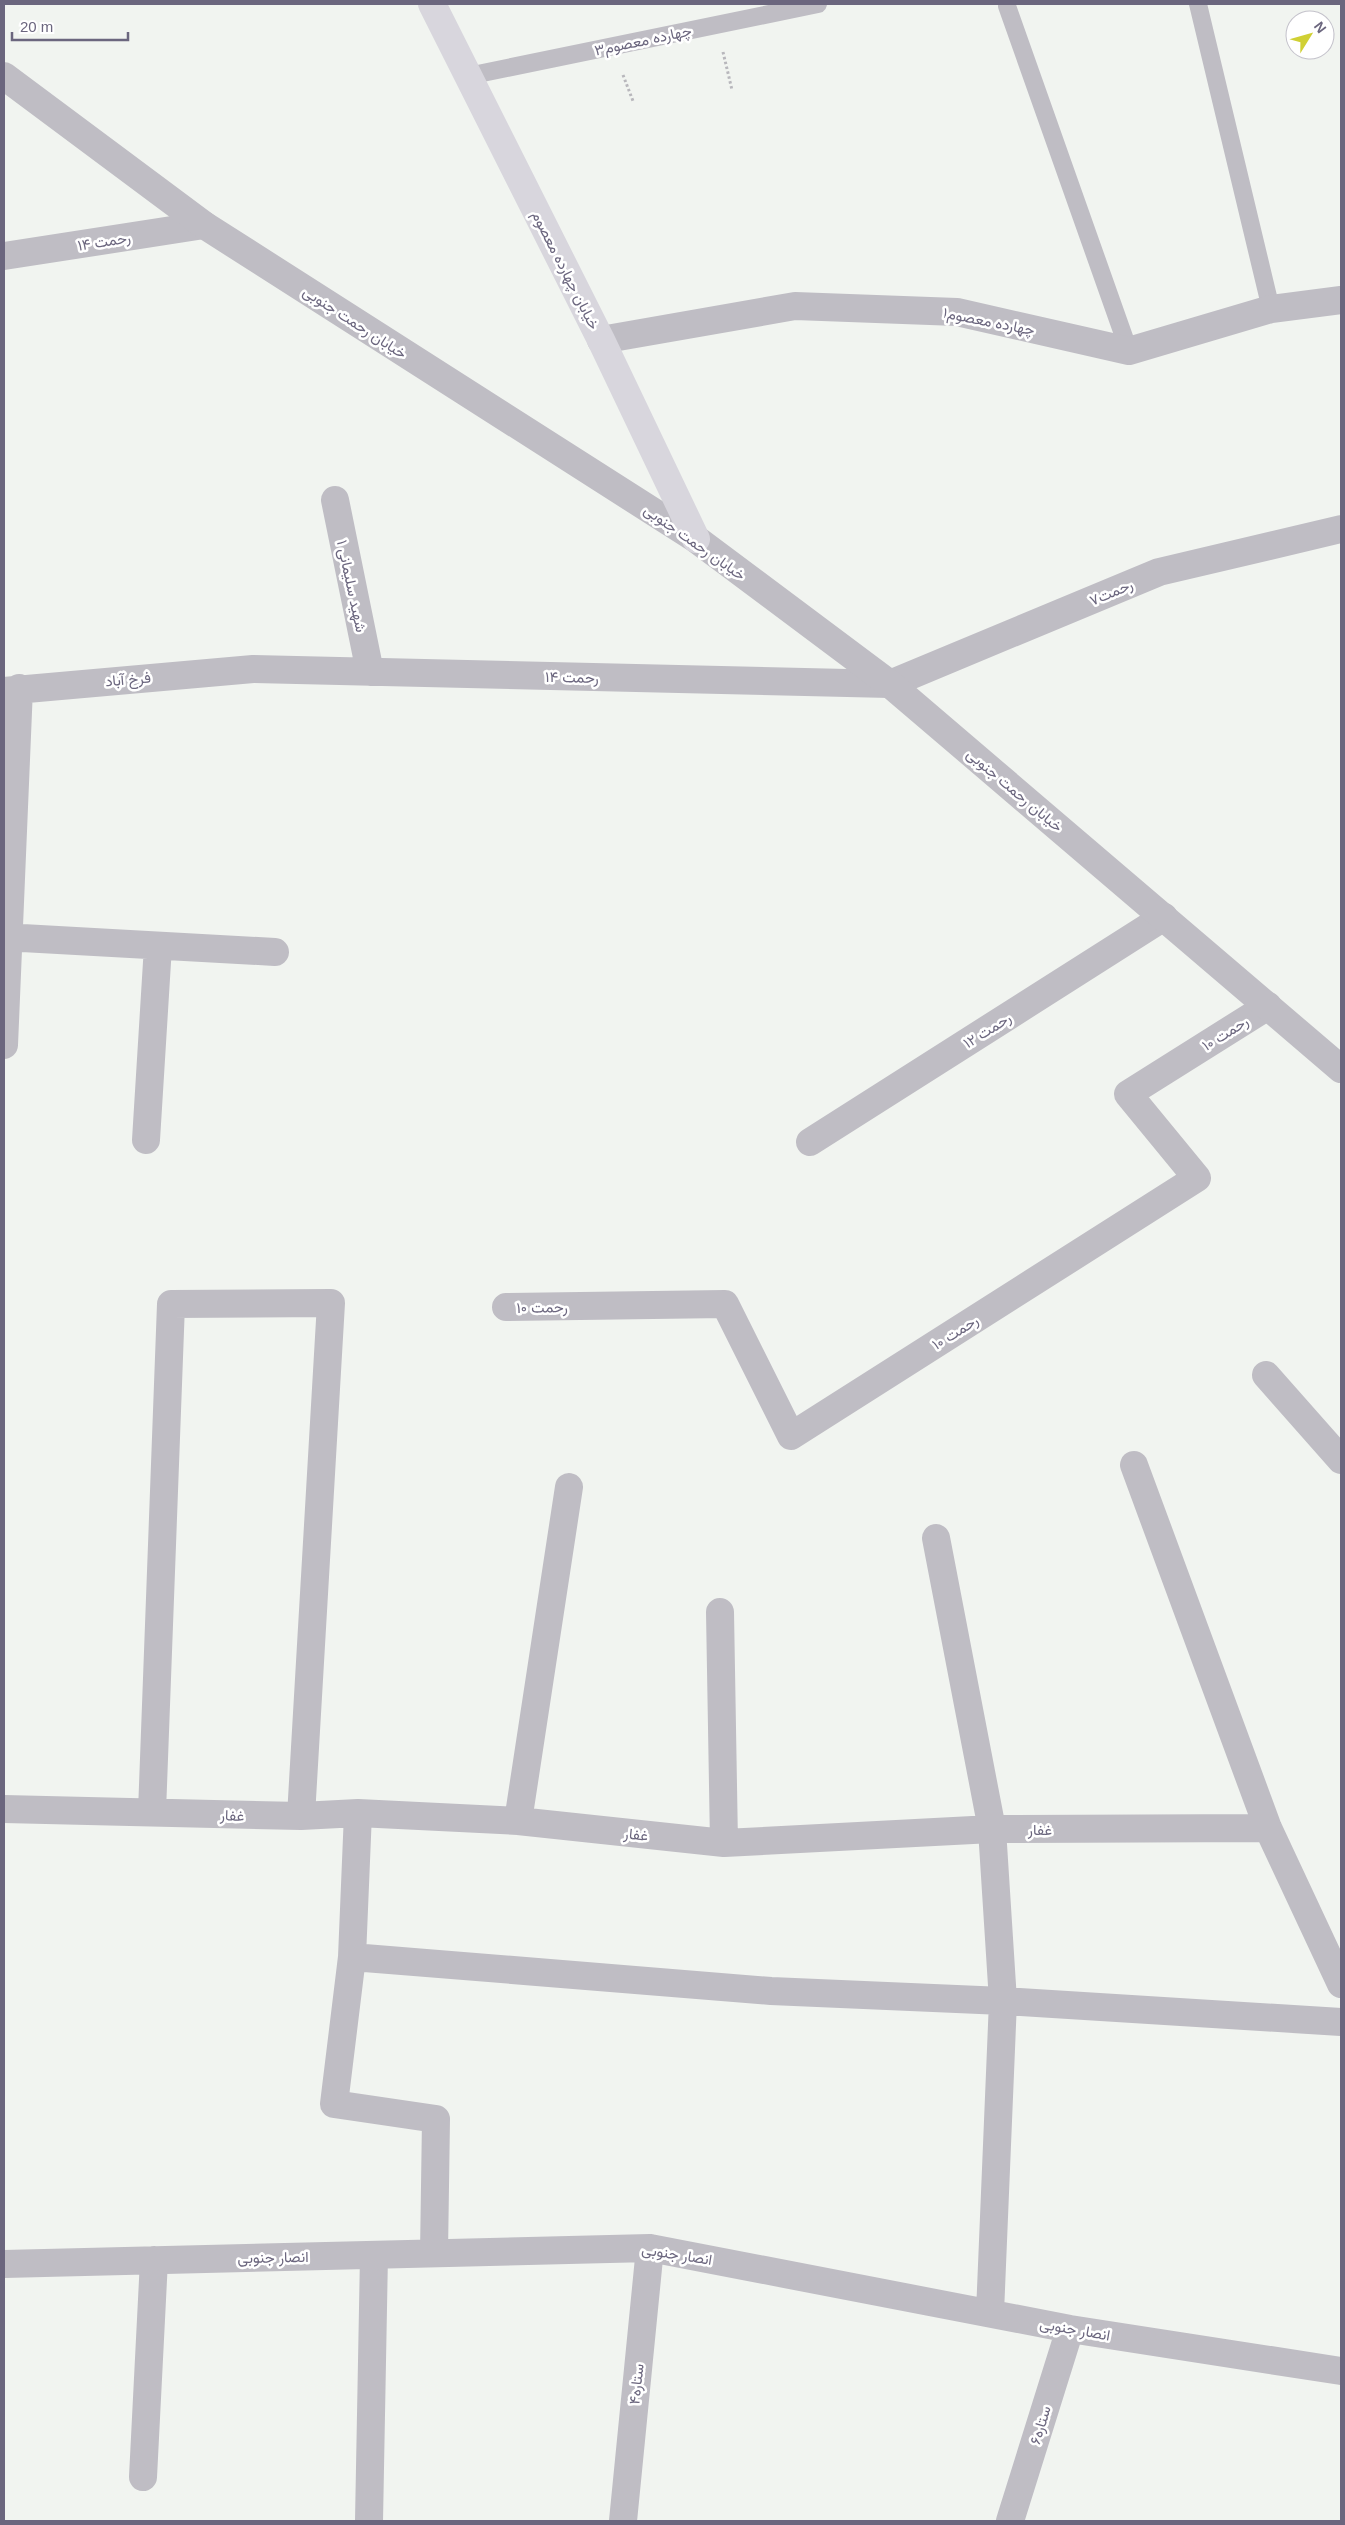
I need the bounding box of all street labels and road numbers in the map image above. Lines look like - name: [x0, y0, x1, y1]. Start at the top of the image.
- street label: چهارده معصوم۳: [593, 21, 693, 61]
- street label: خیابان چهارده معصوم: [527, 208, 603, 333]
- street label: رحمت ۱۴: [76, 228, 132, 255]
- street label: خیابان رحمت جنوبی: [299, 282, 410, 364]
- street label: چهارده معصوم۱: [941, 304, 1036, 340]
- street label: خیابان رحمت جنوبی: [640, 501, 749, 585]
- street label: شهید سلیمانی ۱: [332, 538, 370, 634]
- street label: رحمت۷: [1087, 575, 1136, 610]
- street label: رحمت ۱۴: [545, 668, 599, 687]
- street label: فرخ آباد: [104, 669, 152, 692]
- street label: خیابان رحمت جنوبی: [962, 745, 1066, 837]
- street label: رحمت ۱۲: [960, 1009, 1014, 1052]
- street label: رحمت ۱۰: [1199, 1012, 1252, 1055]
- street label: رحمت ۱۰: [516, 1298, 568, 1317]
- street label: رحمت ۱۰: [929, 1311, 982, 1354]
- street label: غفار: [218, 1806, 245, 1825]
- street label: غفار: [1027, 1821, 1052, 1839]
- street label: غفار: [622, 1824, 649, 1845]
- street label: انصار جنوبی: [640, 2240, 714, 2270]
- street label: انصار جنوبی: [237, 2248, 309, 2268]
- street label: انصار جنوبی: [1038, 2314, 1112, 2346]
- street label: ستاره۴: [625, 2363, 648, 2405]
- street label: ستاره۶: [1026, 2403, 1055, 2447]

